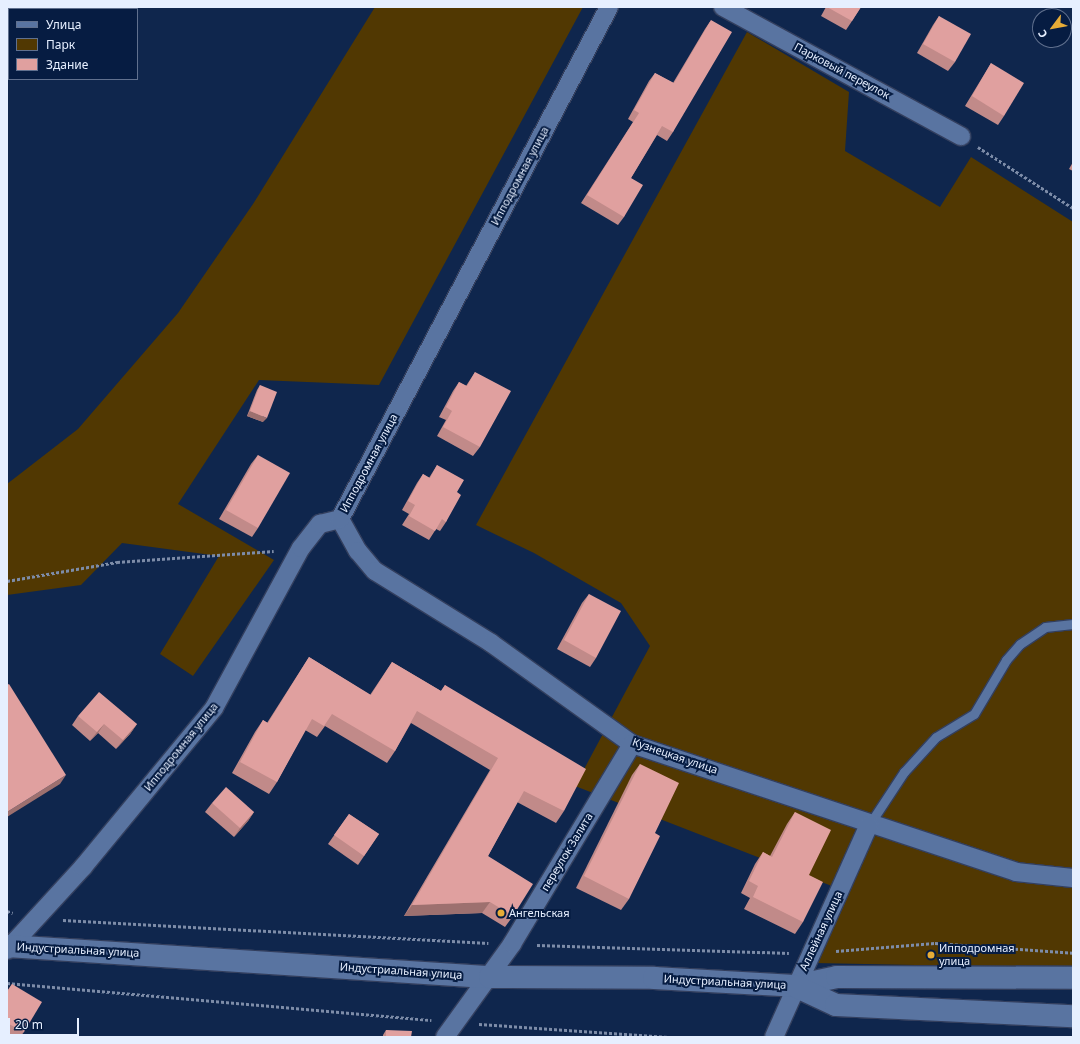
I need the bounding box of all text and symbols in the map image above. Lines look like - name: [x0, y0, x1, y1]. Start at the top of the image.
- legend: [8, 8, 138, 80]
- north arrow: [1032, 8, 1072, 48]
- text: Улица: [46, 16, 81, 33]
- text: С: [1034, 27, 1050, 41]
- text: Парк: [46, 36, 75, 53]
- street label: Парковый переулок: [792, 40, 892, 102]
- text: Здание: [46, 56, 88, 73]
- street label: Ипподромная улица: [488, 124, 552, 228]
- street label: Ипподромная улица: [337, 411, 401, 515]
- street label: Ипподромная улица: [141, 700, 221, 794]
- street label: Кузнецкая улица: [631, 735, 719, 777]
- street label: переулок Залита: [538, 811, 596, 893]
- street label: Аллейная улица: [797, 889, 845, 973]
- place label: Ангельская: [509, 906, 569, 920]
- marker: Ангельская: [496, 908, 506, 918]
- street label: Индустриальная улица: [16, 940, 140, 960]
- place label: Ипподромная улица: [939, 942, 1015, 968]
- marker: Ипподромная улица: [926, 950, 936, 960]
- street label: Индустриальная улица: [339, 960, 463, 982]
- street label: Индустриальная улица: [663, 972, 787, 992]
- scale bar: [10, 1010, 81, 1036]
- text: 20 m: [15, 1016, 43, 1033]

